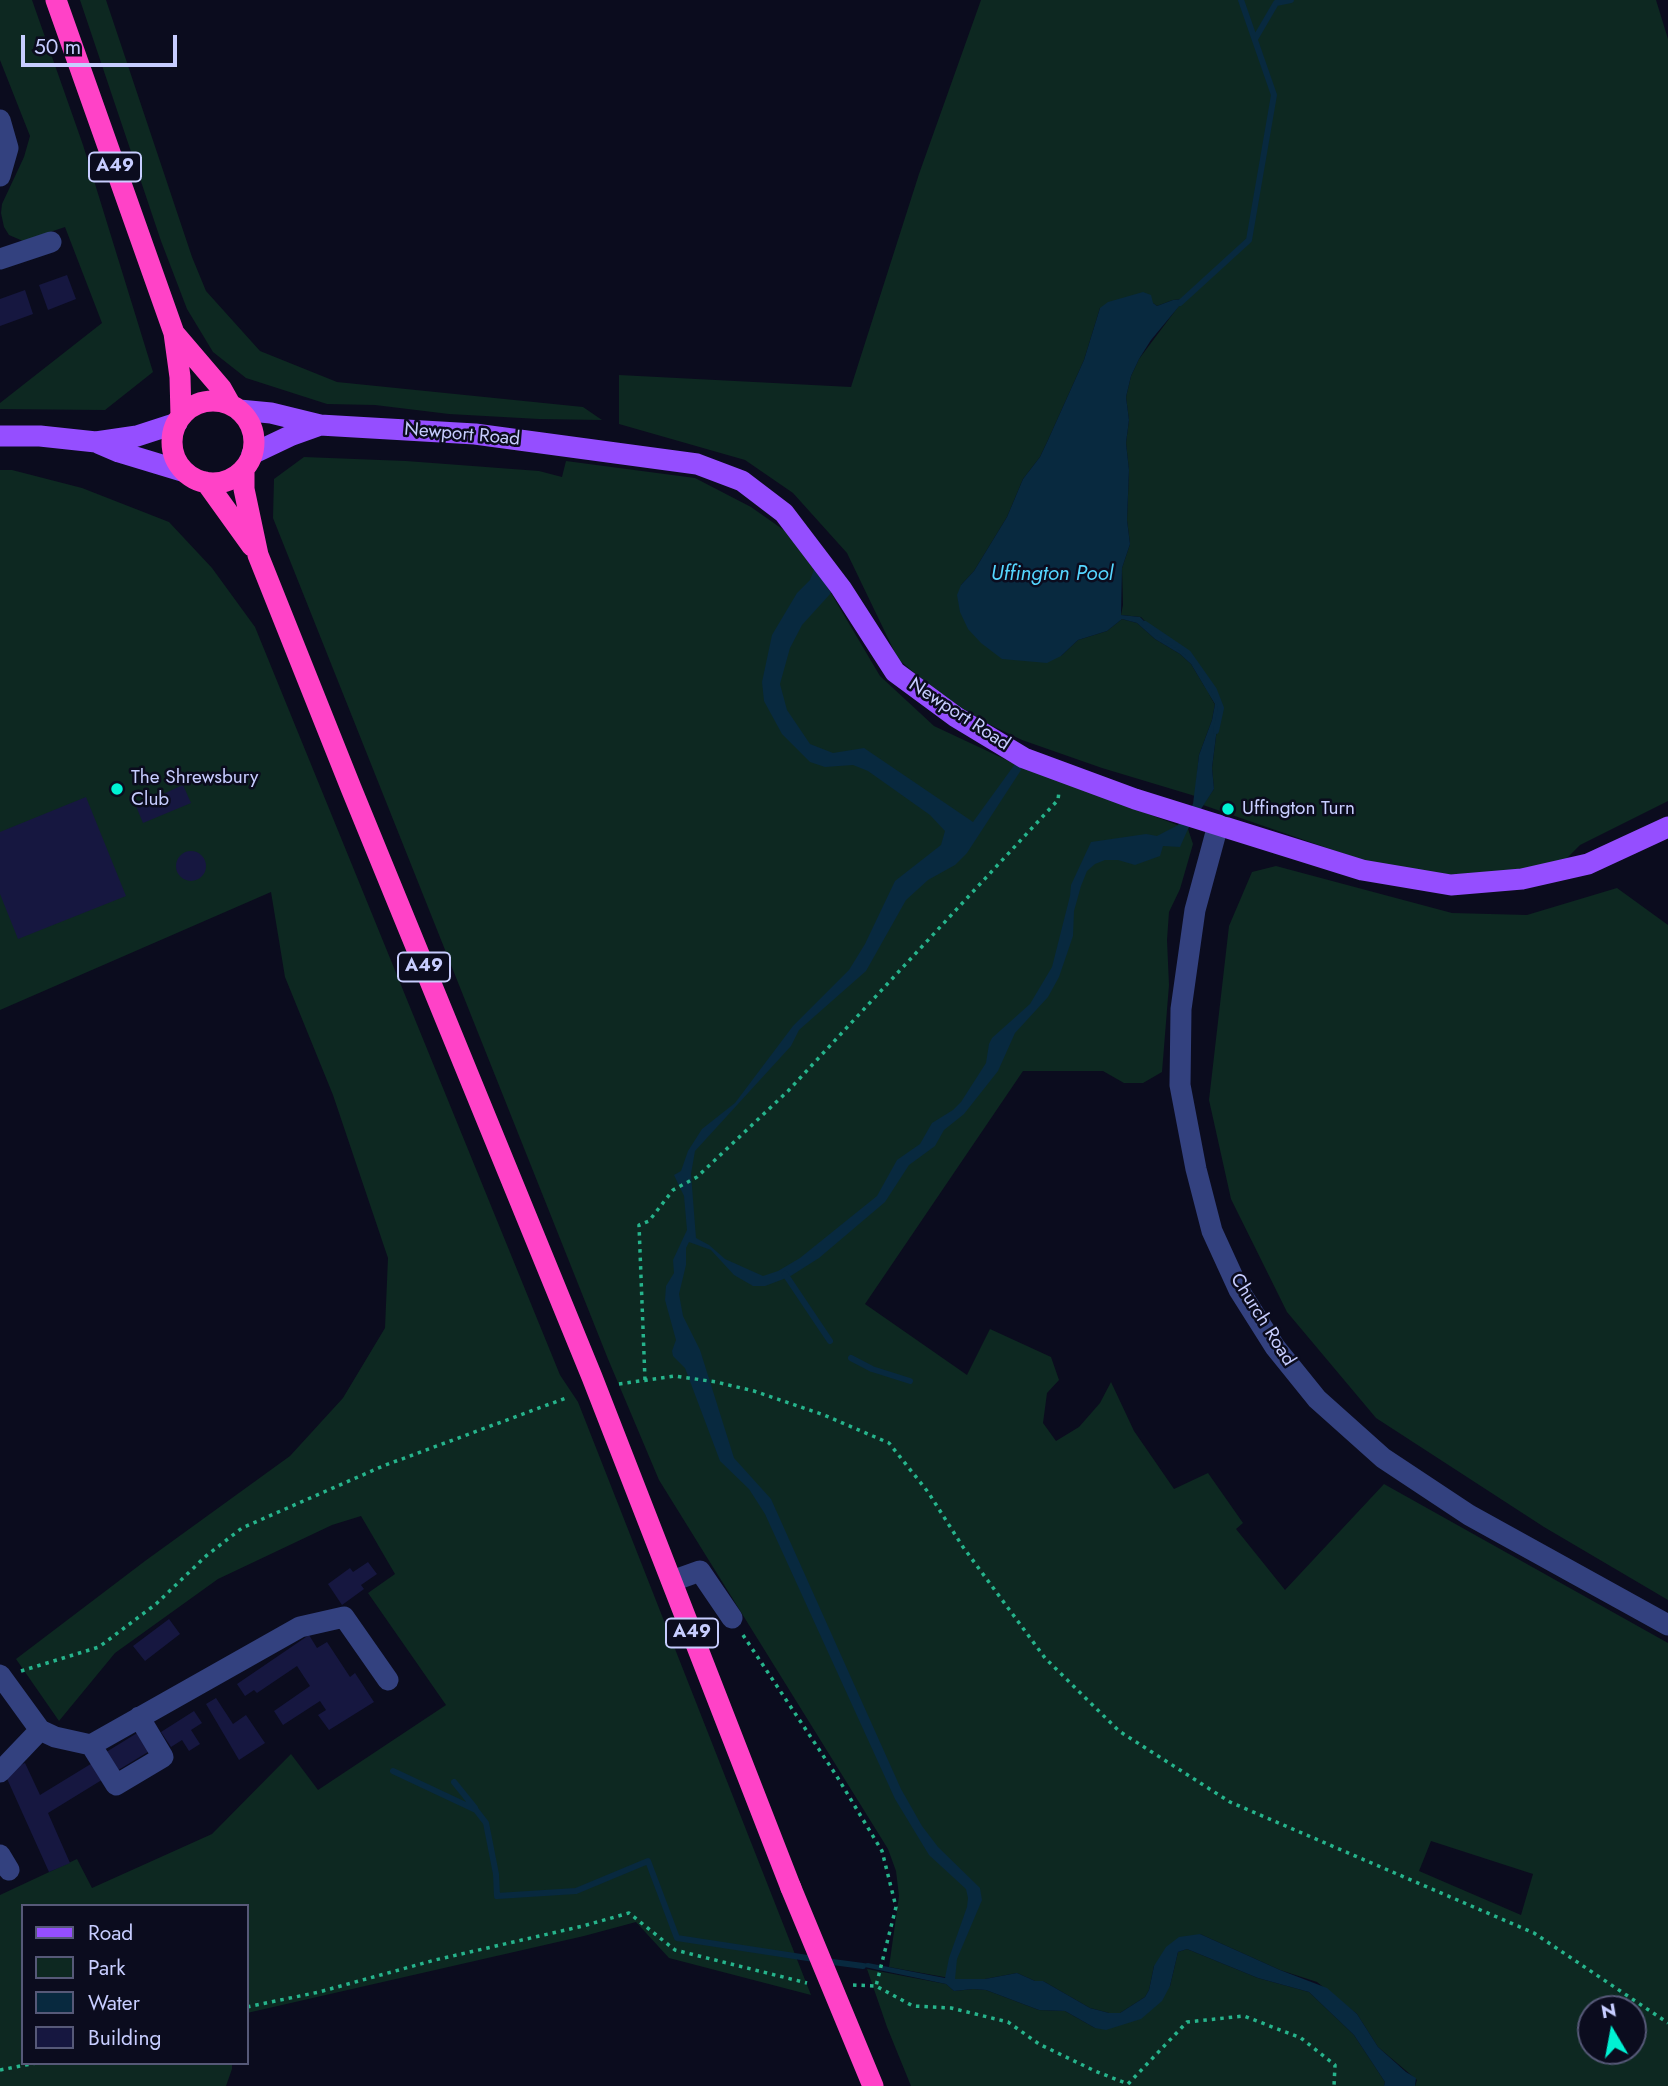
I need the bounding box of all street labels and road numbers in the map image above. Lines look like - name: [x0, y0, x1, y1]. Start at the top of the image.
- road number: A49: [89, 152, 141, 182]
- street label: Newport Road: [403, 419, 521, 451]
- street label: Newport Road: [904, 674, 1014, 756]
- road number: A49: [398, 952, 450, 982]
- street label: Church Road: [1225, 1269, 1299, 1371]
- road number: A49: [666, 1618, 718, 1648]

